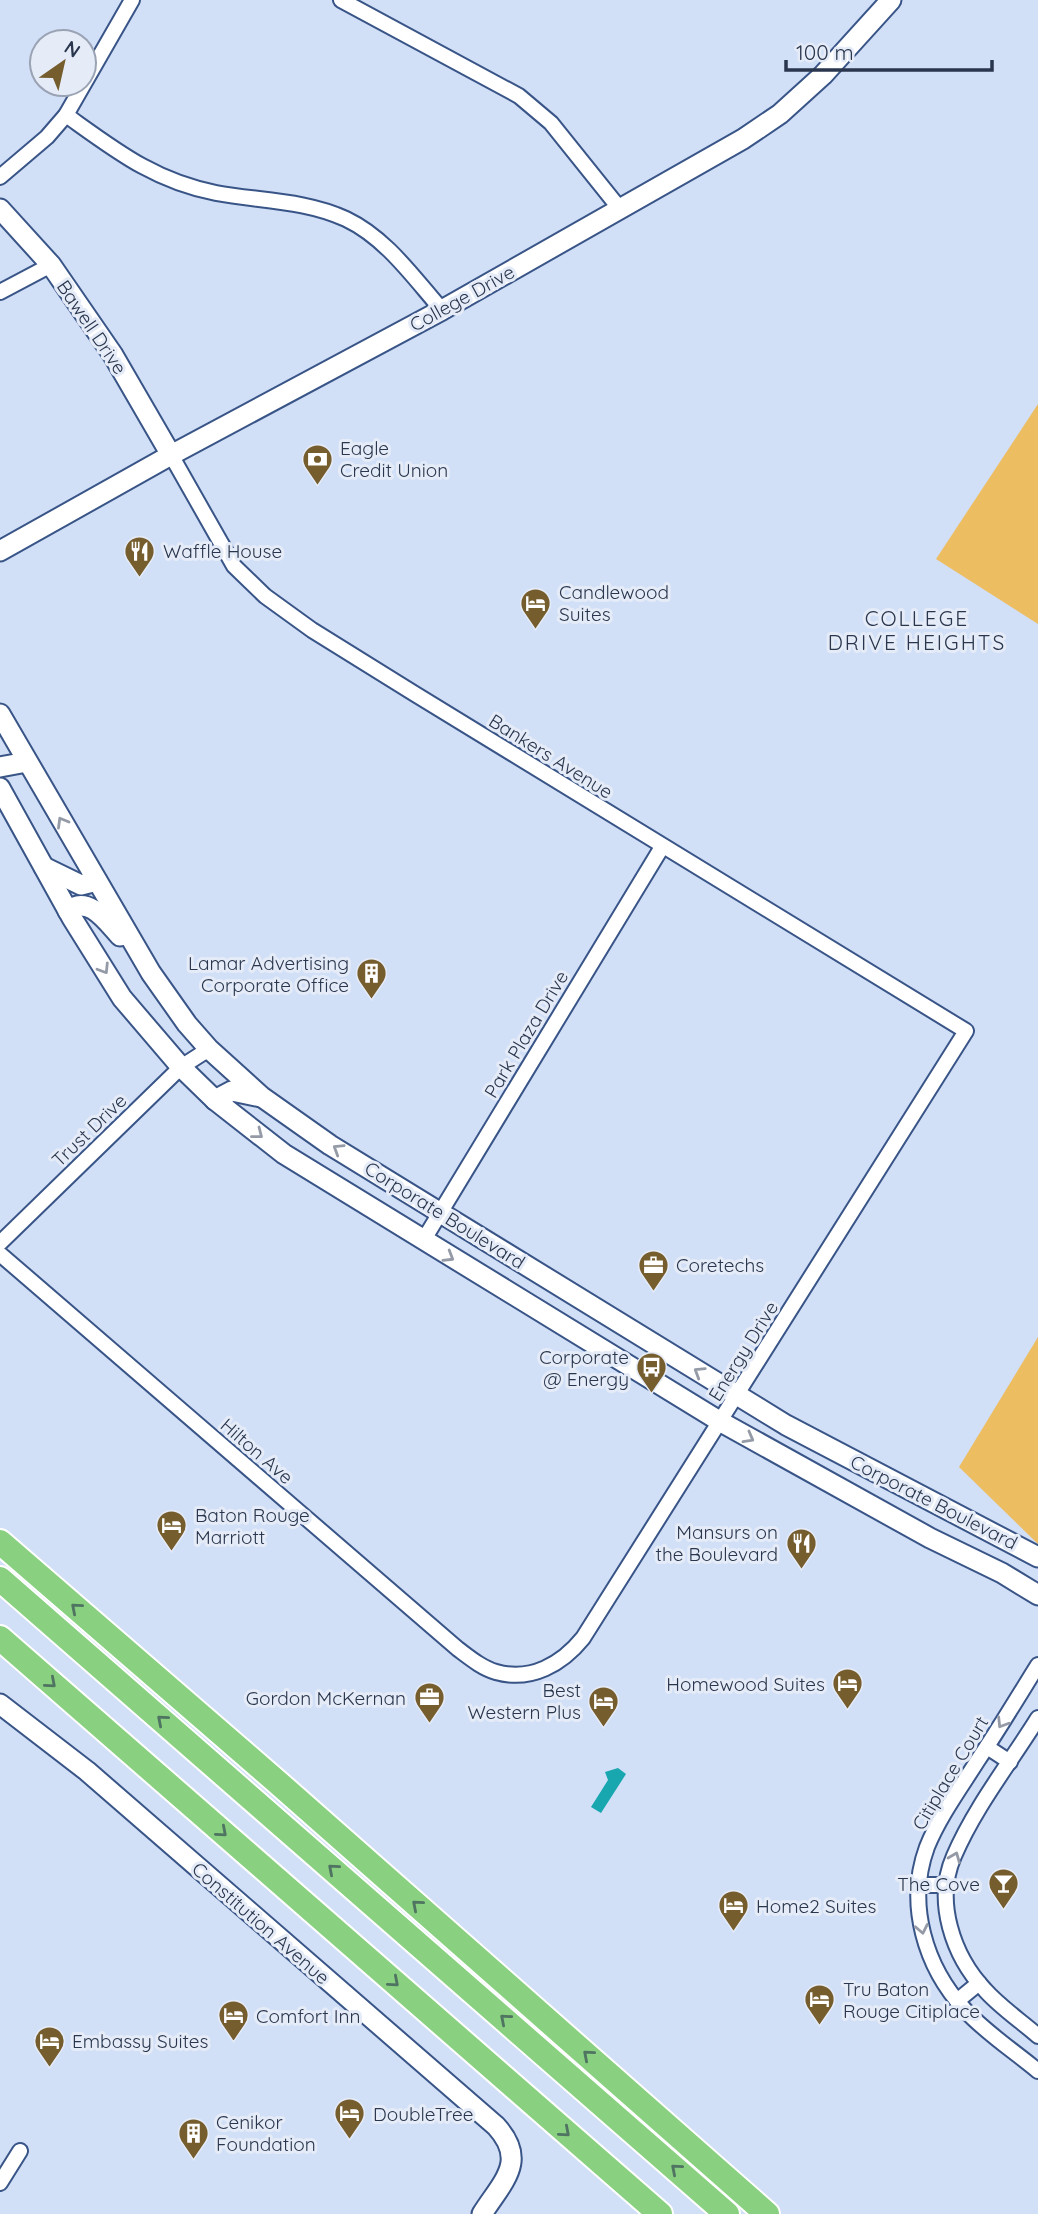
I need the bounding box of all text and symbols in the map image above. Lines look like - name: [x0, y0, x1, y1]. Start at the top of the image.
- north arrow: [28, 28, 98, 98]
- scale bar: [786, 28, 992, 72]
- text: N: [60, 35, 85, 63]
- text: 100 m: [796, 39, 854, 65]
- street label: College Drive: [405, 259, 519, 337]
- street label: Bawell Drive: [52, 275, 132, 379]
- place label: Eagle Credit Union: [340, 436, 448, 482]
- bank icon: Eagle Credit Union: [300, 442, 334, 486]
- restaurant icon: Waffle House: [123, 534, 157, 578]
- place label: Waffle House: [163, 539, 282, 563]
- place label: Candlewood Suites: [559, 580, 669, 626]
- hotel icon: Candlewood Suites: [519, 586, 553, 630]
- district label: COLLEGE DRIVE HEIGHTS: [828, 605, 1006, 655]
- street label: Bankers Avenue: [485, 708, 617, 804]
- one-way arrow: [58, 817, 71, 830]
- place label: Lamar Advertising Corporate Office: [188, 951, 349, 997]
- building icon: Lamar Advertising Corporate Office: [355, 957, 389, 1001]
- one-way arrow: [95, 961, 108, 974]
- street label: Park Plaza Drive: [479, 966, 573, 1102]
- street label: Trust Drive: [47, 1088, 131, 1172]
- one-way arrow: [250, 1126, 263, 1138]
- one-way arrow: [333, 1145, 346, 1158]
- street label: Corporate Boulevard: [360, 1156, 530, 1274]
- office icon: Coretechs: [636, 1248, 670, 1292]
- one-way arrow: [442, 1249, 455, 1262]
- place label: Coretechs: [676, 1253, 764, 1277]
- street label: Energy Drive: [703, 1297, 783, 1405]
- place label: Corporate @ Energy: [539, 1345, 629, 1391]
- bus stop icon: Corporate @ Energy: [635, 1351, 669, 1395]
- one-way arrow: [693, 1367, 706, 1380]
- street label: Hilton Ave: [216, 1413, 298, 1489]
- one-way arrow: [742, 1430, 754, 1443]
- street label: Corporate Boulevard: [846, 1449, 1022, 1555]
- place label: Baton Rouge Marriott: [195, 1503, 310, 1549]
- hotel icon: Baton Rouge Marriott: [155, 1509, 189, 1553]
- place label: Mansurs on the Boulevard: [655, 1520, 778, 1566]
- restaurant icon: Mansurs on the Boulevard: [784, 1526, 818, 1570]
- one-way arrow: [71, 1604, 84, 1616]
- hotel icon: Homewood Suites: [831, 1667, 865, 1711]
- place label: Homewood Suites: [666, 1672, 825, 1696]
- one-way arrow: [43, 1674, 56, 1687]
- place label: Best Western Plus: [467, 1678, 581, 1724]
- office icon: Gordon McKernan: [412, 1681, 446, 1725]
- hotel icon: Best Western Plus: [587, 1684, 621, 1728]
- place label: Gordon McKernan: [246, 1686, 406, 1710]
- street label: Citiplace Court: [907, 1712, 993, 1834]
- one-way arrow: [157, 1716, 170, 1728]
- one-way arrow: [997, 1716, 1010, 1729]
- one-way arrow: [214, 1824, 227, 1837]
- one-way arrow: [947, 1852, 961, 1864]
- street label: Constitution Avenue: [187, 1857, 335, 1989]
- one-way arrow: [329, 1865, 342, 1877]
- bar icon: The Cove: [986, 1867, 1020, 1911]
- place label: The Cove: [897, 1872, 980, 1896]
- hotel icon: Home2 Suites: [716, 1889, 750, 1933]
- place label: Home2 Suites: [756, 1894, 877, 1918]
- one-way arrow: [412, 1901, 425, 1913]
- one-way arrow: [914, 1923, 929, 1935]
- one-way arrow: [386, 1974, 399, 1986]
- place label: Tru Baton Rouge Citiplace: [843, 1977, 980, 2023]
- hotel icon: Tru Baton Rouge Citiplace: [803, 1983, 837, 2027]
- hotel icon: Comfort Inn: [216, 1999, 250, 2043]
- place label: Comfort Inn: [256, 2004, 360, 2028]
- one-way arrow: [500, 2015, 513, 2027]
- hotel icon: Embassy Suites: [32, 2024, 66, 2068]
- place label: Embassy Suites: [72, 2029, 209, 2053]
- one-way arrow: [583, 2051, 596, 2063]
- hotel icon: DoubleTree: [333, 2097, 367, 2141]
- place label: DoubleTree: [373, 2102, 473, 2126]
- place label: Cenikor Foundation: [216, 2110, 316, 2156]
- building icon: Cenikor Foundation: [176, 2116, 210, 2160]
- one-way arrow: [557, 2124, 570, 2136]
- one-way arrow: [671, 2165, 684, 2177]

